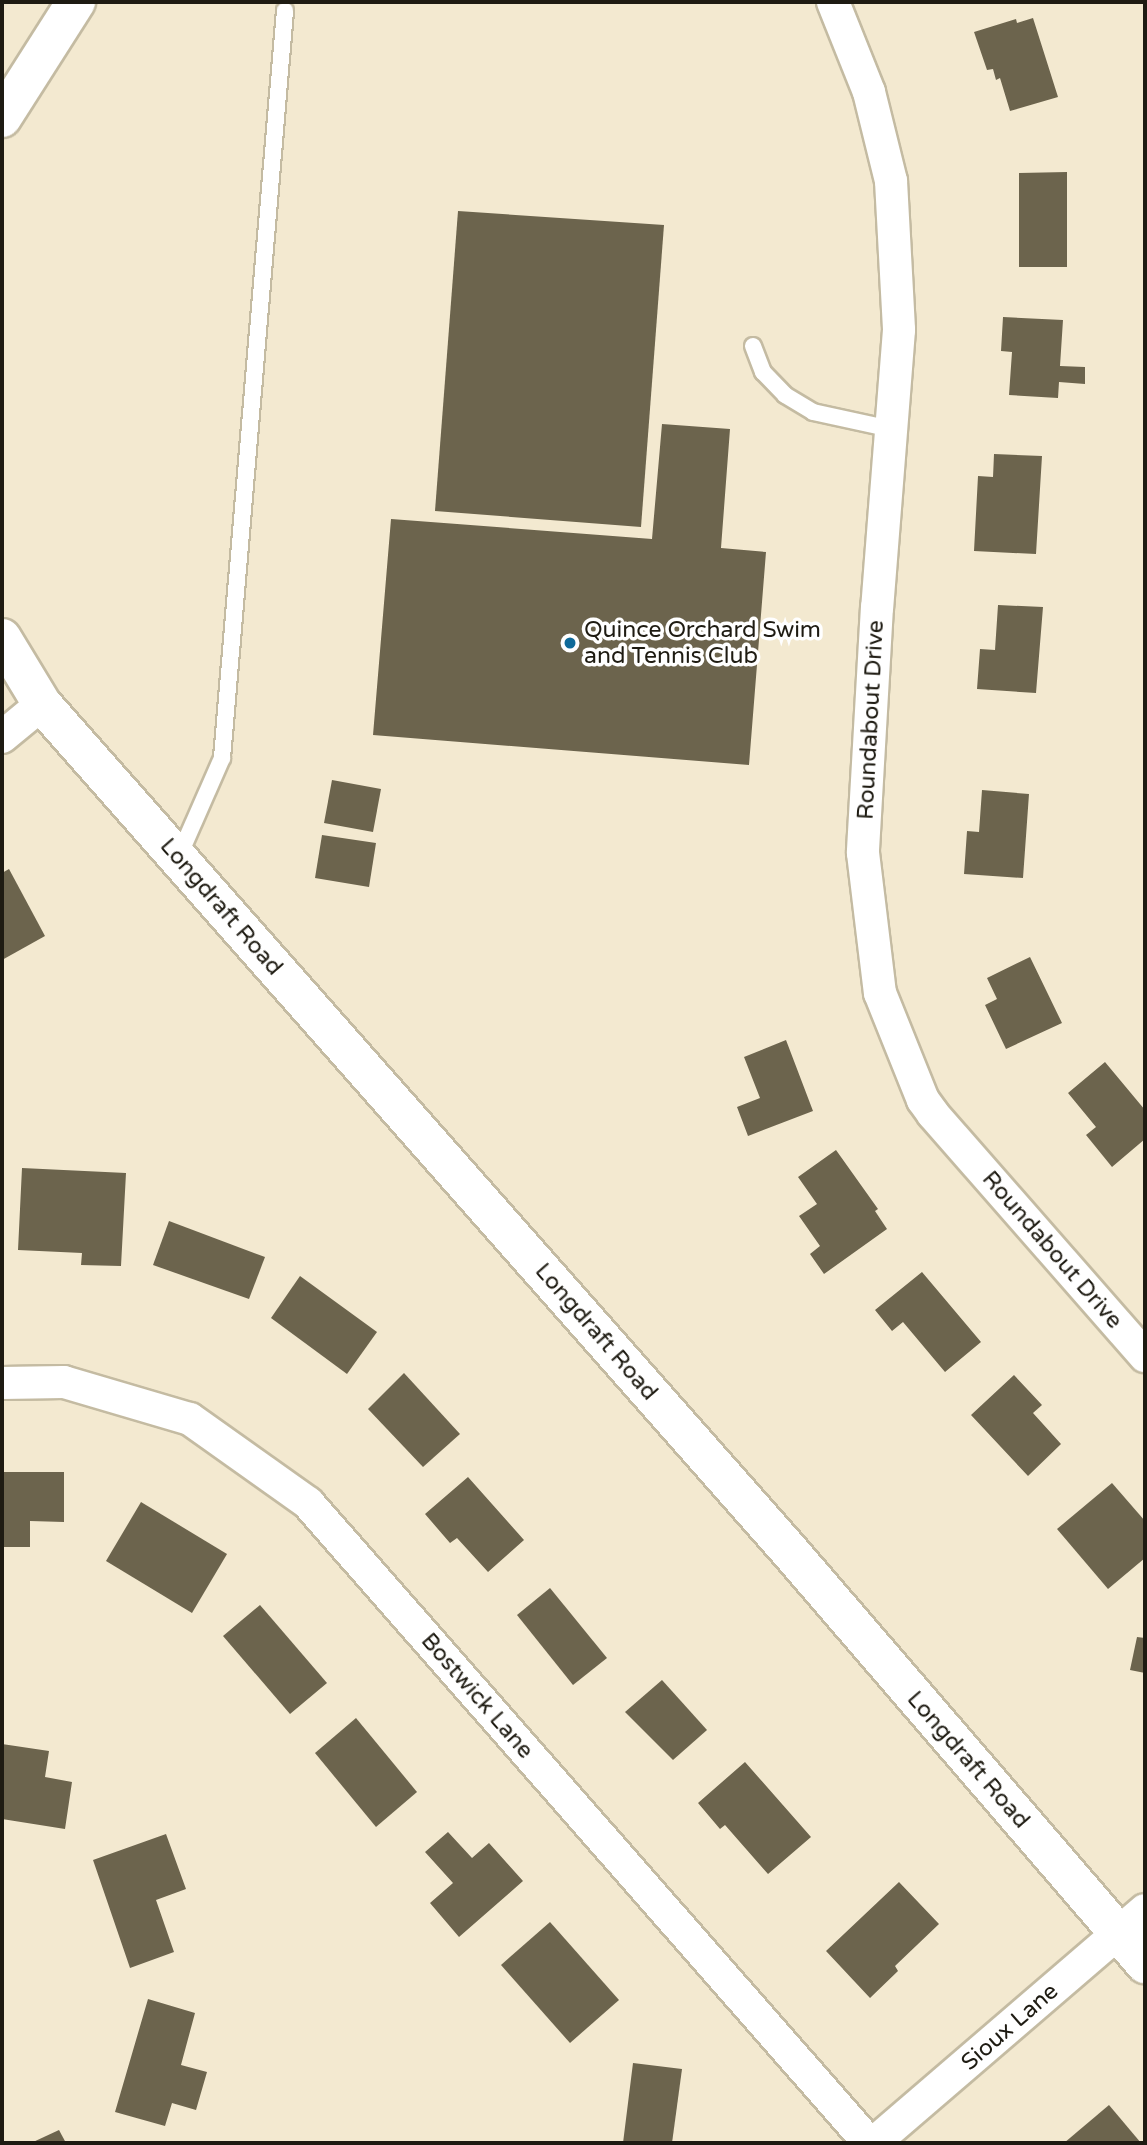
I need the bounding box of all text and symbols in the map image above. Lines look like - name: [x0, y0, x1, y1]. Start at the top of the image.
- place label: Quince Orchard Swim and Tennis Club: [584, 616, 821, 670]
- street label: Roundabout Drive: [852, 620, 890, 820]
- marker: Quince Orchard Swim and Tennis Club: [562, 635, 578, 651]
- street label: Longdraft Road: [154, 833, 288, 981]
- street label: Roundabout Drive: [976, 1166, 1128, 1334]
- street label: Longdraft Road: [529, 1258, 663, 1406]
- street label: Bostwick Lane: [415, 1628, 539, 1764]
- street label: Longdraft Road: [901, 1686, 1035, 1834]
- street label: Sioux Lane: [956, 1978, 1064, 2076]

